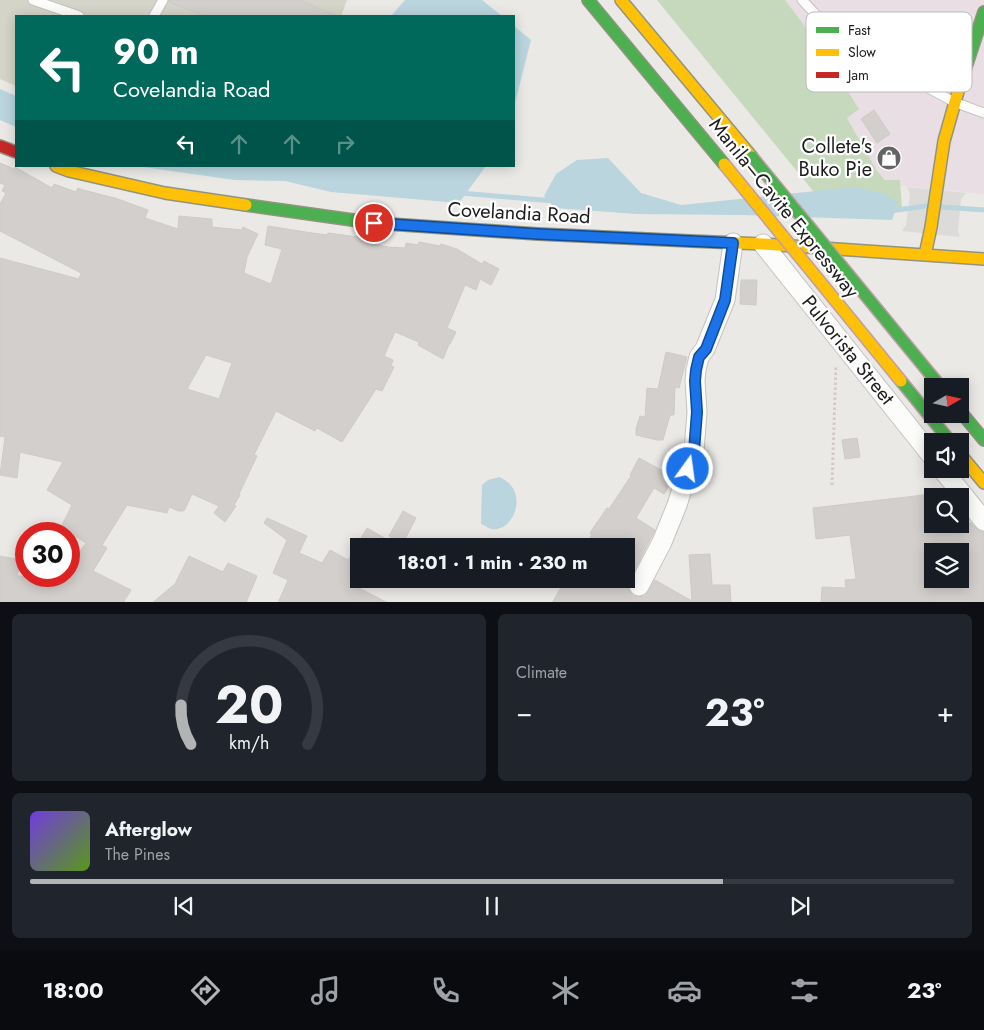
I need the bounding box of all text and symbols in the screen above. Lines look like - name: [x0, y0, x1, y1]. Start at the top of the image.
- legend: [806, 12, 972, 92]
- text: Fast: [848, 20, 871, 40]
- text: 90 m: [113, 27, 199, 77]
- icon: left: [30, 35, 95, 100]
- text: Slow: [848, 42, 876, 62]
- text: Jam: [846, 65, 869, 85]
- text: Covelandia Road: [113, 73, 271, 105]
- street label: Manila–Cavite Expressway: [702, 112, 866, 304]
- icon: left: [172, 130, 200, 158]
- icon: ahead: [225, 130, 253, 158]
- icon: ahead: [278, 130, 306, 158]
- icon: right: [331, 130, 359, 158]
- place label: Collete's Buko Pie: [798, 132, 872, 184]
- shop icon: Collete's Buko Pie: [876, 145, 902, 171]
- street label: Covelandia Road: [447, 195, 591, 231]
- pin: [353, 202, 395, 244]
- icon: arrive: [360, 209, 388, 237]
- street label: Pulvorista Street: [795, 289, 901, 411]
- north arrow: [924, 378, 969, 422]
- map controls: [924, 378, 969, 588]
- button: sound: [924, 433, 969, 478]
- position arrow: [661, 442, 713, 494]
- button: search: [924, 488, 969, 533]
- speed limit sign: 30: [15, 522, 80, 587]
- button: layers: [924, 543, 969, 588]
- text: 18:01 · 1 min · 230 m: [397, 549, 588, 576]
- text: Climate: [516, 661, 567, 684]
- text: 20: [215, 667, 283, 743]
- text: 23°: [705, 685, 765, 740]
- text: −: [516, 692, 533, 733]
- text: +: [937, 692, 954, 733]
- text: km/h: [229, 730, 269, 756]
- text: Afterglow: [105, 816, 192, 843]
- text: The Pines: [105, 843, 170, 866]
- icon: previous: [170, 892, 198, 920]
- icon: pause: [478, 892, 506, 920]
- icon: next: [786, 892, 814, 920]
- icon: directions: [188, 973, 223, 1008]
- icon: music: [308, 973, 343, 1008]
- icon: phone: [428, 973, 463, 1008]
- icon: climate: [548, 973, 583, 1008]
- icon: car: [667, 973, 702, 1008]
- icon: filters: [787, 973, 822, 1008]
- text: 18:00: [42, 974, 104, 1006]
- text: 23°: [907, 974, 942, 1006]

